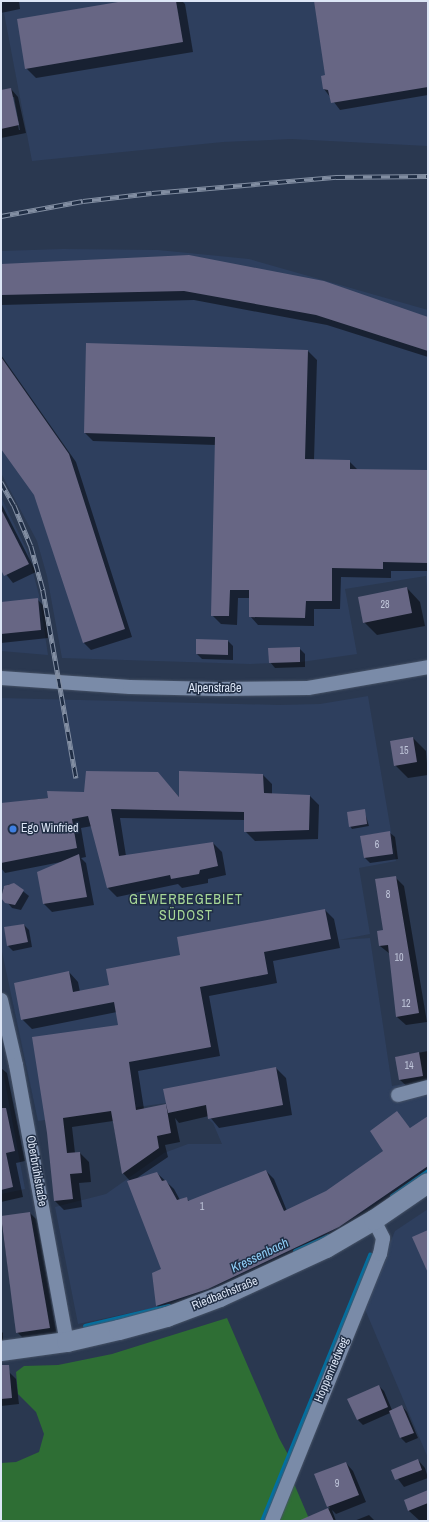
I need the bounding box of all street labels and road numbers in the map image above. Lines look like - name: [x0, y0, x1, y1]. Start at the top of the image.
- street label: Alpenstraße: [188, 682, 242, 696]
- street label: Oberbrühlstraße: [23, 1134, 49, 1208]
- street label: Riedbachstraße: [190, 1274, 260, 1314]
- street label: Hoppenriedweg: [312, 1335, 352, 1405]

